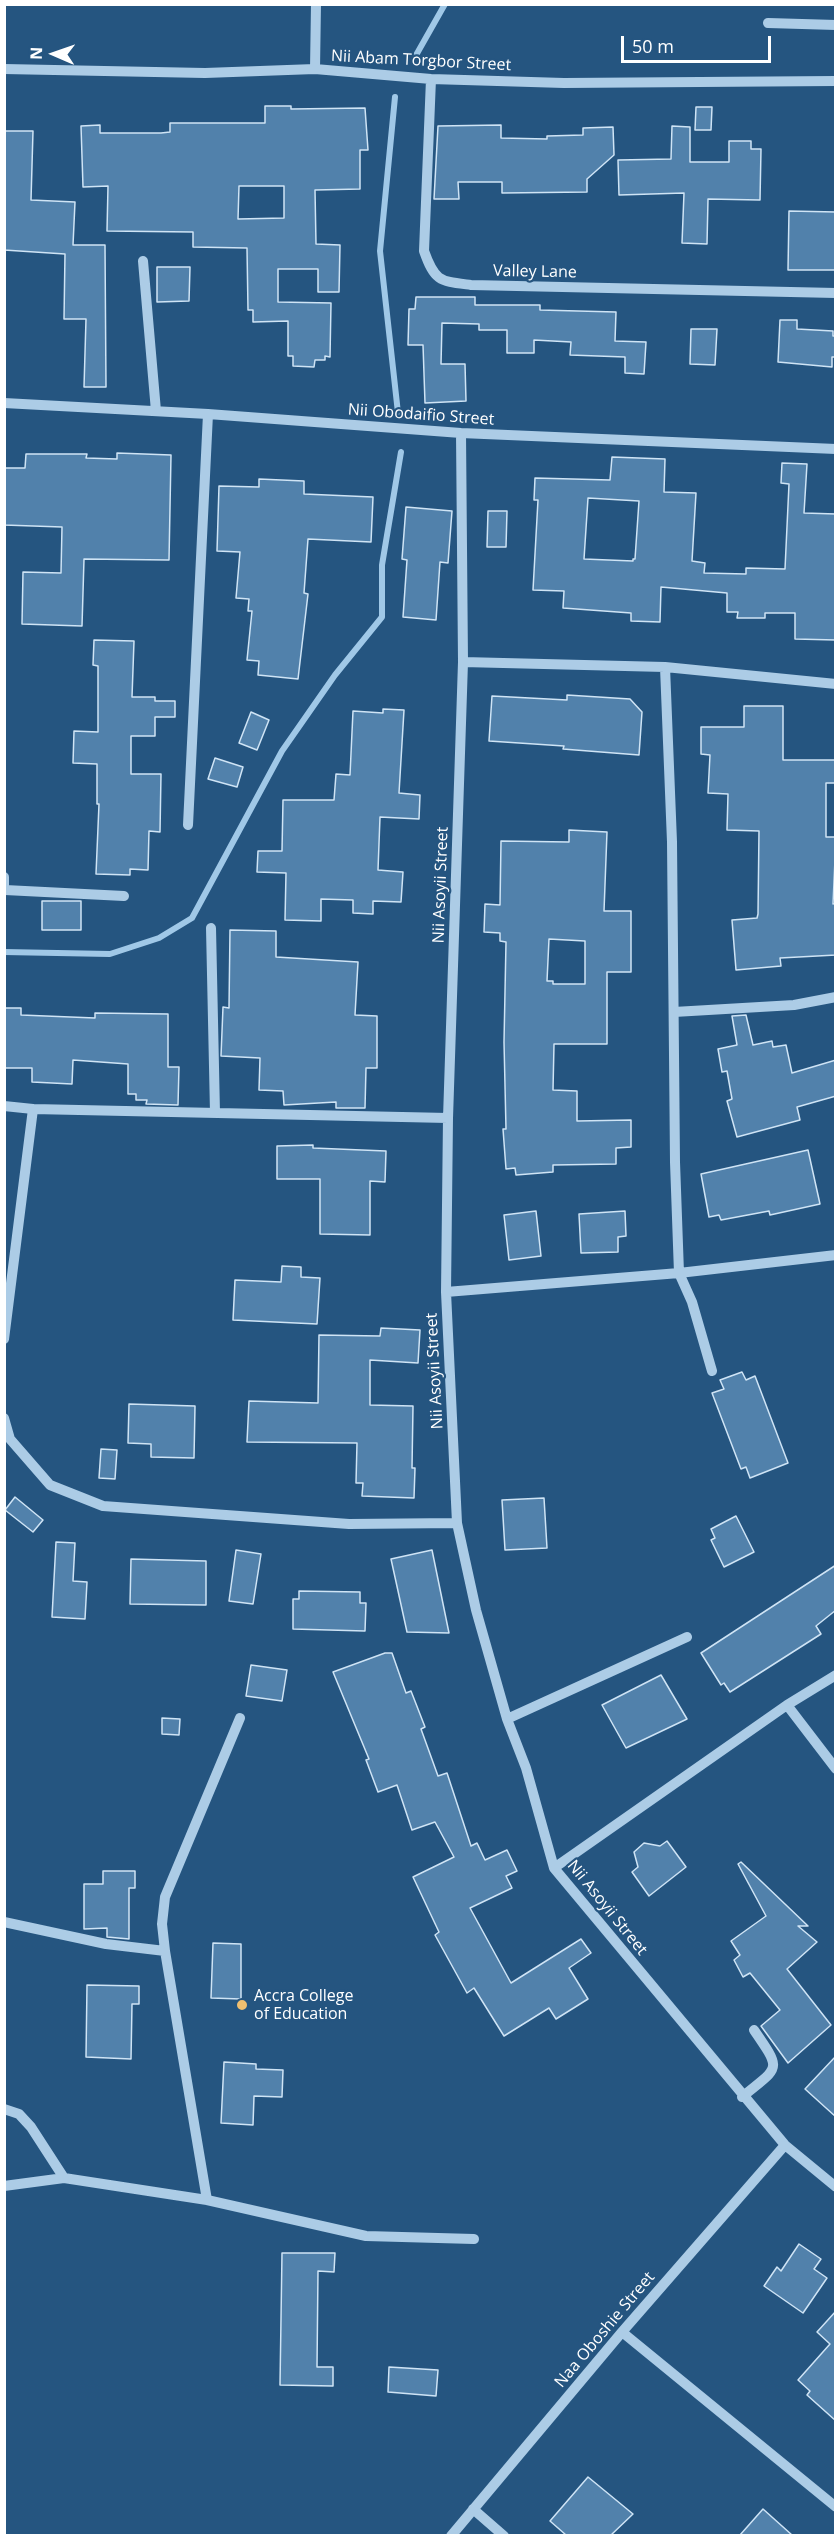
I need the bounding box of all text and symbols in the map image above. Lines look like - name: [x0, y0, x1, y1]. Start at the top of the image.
- north arrow: [24, 24, 84, 84]
- scale bar: [624, 24, 774, 62]
- text: 50 m: [632, 34, 674, 58]
- text: N: [25, 46, 47, 60]
- street label: Nii Abam Torgbor Street: [330, 47, 512, 75]
- street label: Valley Lane: [493, 262, 577, 282]
- street label: Nii Obodaifio Street: [347, 400, 495, 430]
- street label: Nii Asoyii Street: [429, 826, 453, 944]
- street label: Nii Asoyii Street: [422, 1312, 448, 1430]
- street label: Nii Asoyii Street: [563, 1857, 651, 1959]
- place label: Accra College of Education: [254, 1986, 353, 2024]
- marker: Accra College of Education: [235, 1998, 249, 2012]
- street label: Naa Oboshie Street: [551, 2268, 659, 2392]

